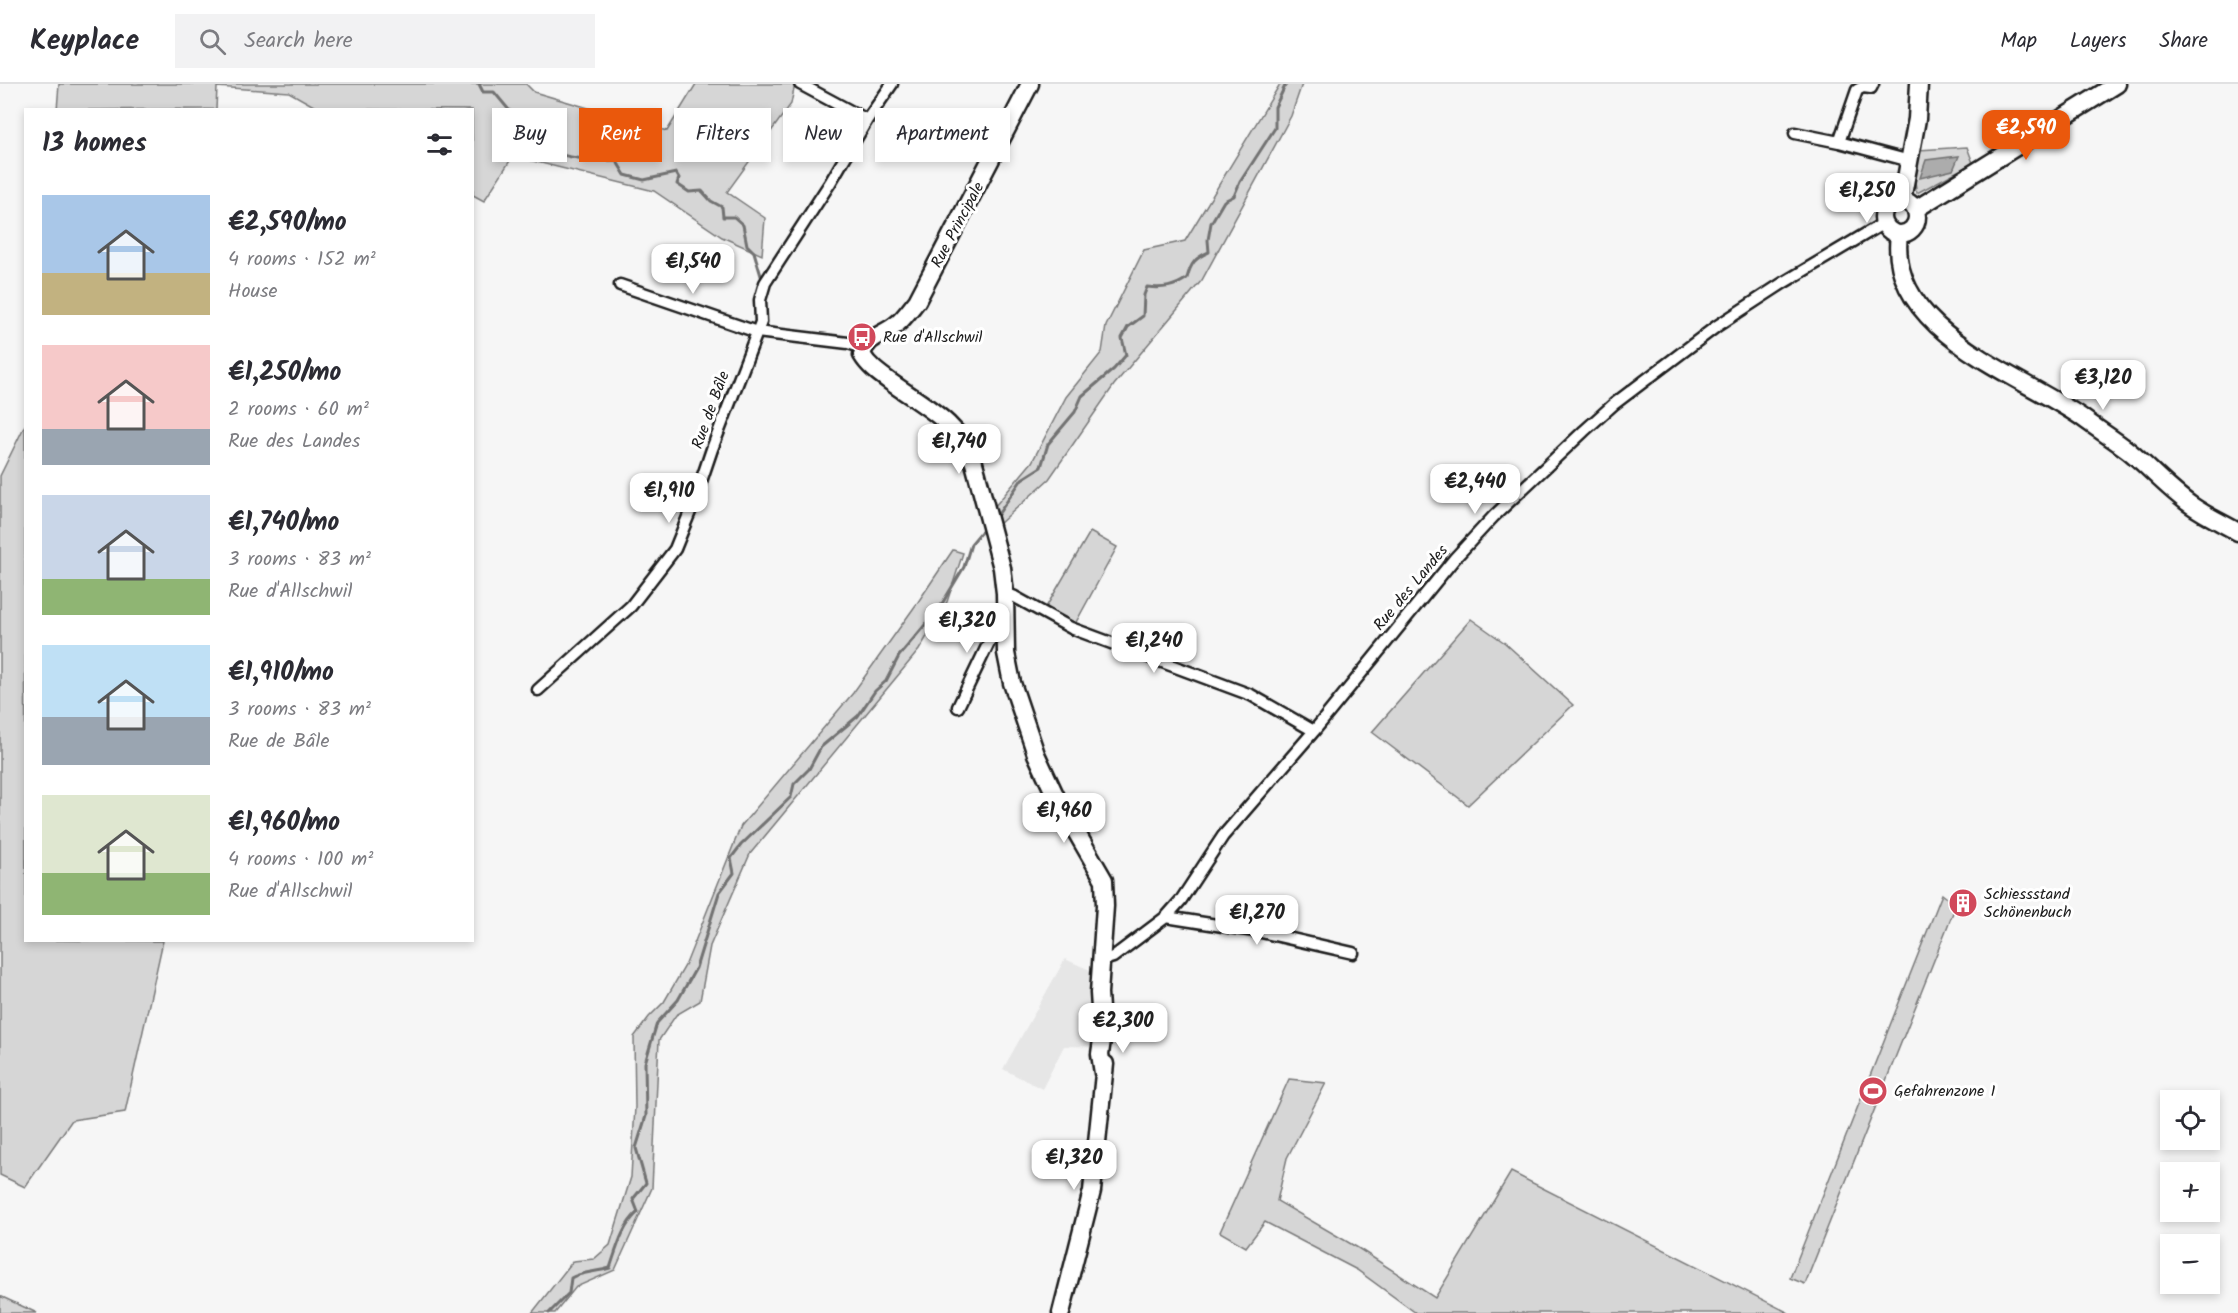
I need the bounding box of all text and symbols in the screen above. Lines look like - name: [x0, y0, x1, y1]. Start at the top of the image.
- search box: [175, 14, 595, 68]
- text: Keyplace: [30, 19, 139, 64]
- text: Search here: [244, 24, 353, 59]
- icon: search: [196, 25, 229, 58]
- text: Map: [2000, 25, 2037, 58]
- text: Layers: [2070, 25, 2126, 58]
- text: Share: [2159, 25, 2208, 58]
- chip: Buy: [492, 108, 567, 162]
- chip: Rent: [579, 108, 662, 162]
- chip: Filters: [674, 108, 771, 162]
- chip: New: [783, 108, 863, 162]
- chip: Apartment: [875, 108, 1010, 162]
- pin: €2,590: [1977, 110, 2075, 161]
- text: €2,590: [1996, 113, 2056, 145]
- text: 13 homes: [42, 123, 147, 165]
- icon: filters: [423, 128, 456, 161]
- pin: €1,250: [1818, 173, 1916, 224]
- text: €1,250: [1839, 176, 1895, 208]
- street label: Rue Principale: [925, 178, 991, 272]
- text: €2,590/mo: [228, 202, 347, 244]
- icon: home: [90, 219, 162, 291]
- text: 4 rooms · 152 m²: [228, 244, 376, 276]
- pin: €1,540: [644, 244, 742, 295]
- text: €1,540: [665, 247, 721, 279]
- text: House: [228, 276, 278, 308]
- bus stop icon: Rue d'Allschwil: [846, 321, 878, 353]
- place label: Rue d'Allschwil: [883, 325, 983, 350]
- text: €1,250/mo: [228, 352, 341, 394]
- pin: €3,120: [2054, 360, 2152, 411]
- text: €3,120: [2075, 363, 2131, 395]
- street label: Rue de Bâle: [685, 368, 737, 452]
- icon: home: [90, 369, 162, 441]
- text: 2 rooms · 60 m²: [228, 394, 369, 426]
- pin: €1,740: [910, 424, 1008, 475]
- text: Rue des Landes: [228, 426, 360, 458]
- text: €1,740: [932, 427, 986, 459]
- pin: €2,440: [1426, 464, 1524, 515]
- text: €2,440: [1444, 467, 1506, 499]
- pin: €1,910: [620, 473, 718, 524]
- text: €1,910: [644, 476, 694, 508]
- text: €1,740/mo: [228, 502, 339, 544]
- icon: home: [90, 519, 162, 591]
- street label: Rue des Landes: [1367, 539, 1455, 637]
- text: 3 rooms · 83 m²: [228, 544, 371, 576]
- text: Rue d'Allschwil: [228, 576, 352, 608]
- pin: €1,320: [918, 603, 1016, 654]
- text: €1,320: [939, 606, 995, 638]
- pin: €1,240: [1105, 623, 1203, 674]
- text: €1,240: [1126, 626, 1182, 658]
- text: €1,910/mo: [228, 652, 334, 694]
- icon: home: [90, 669, 162, 741]
- text: 3 rooms · 83 m²: [228, 694, 371, 726]
- text: Rue de Bâle: [228, 726, 329, 758]
- pin: €1,960: [1015, 793, 1113, 844]
- text: €1,960: [1036, 796, 1092, 828]
- text: €1,960/mo: [228, 802, 340, 844]
- icon: home: [90, 819, 162, 891]
- text: 4 rooms · 100 m²: [228, 844, 373, 876]
- text: Rue d'Allschwil: [228, 876, 352, 908]
- place label: Schiessstand Schönenbuch: [1984, 882, 2071, 925]
- building icon: Schiessstand Schönenbuch: [1947, 887, 1979, 919]
- pin: €1,270: [1208, 895, 1306, 946]
- text: €1,270: [1229, 898, 1285, 930]
- pin: €2,300: [1074, 1003, 1172, 1054]
- text: €2,300: [1092, 1006, 1154, 1038]
- sports icon: Gefahrenzone 1: [1857, 1075, 1889, 1107]
- place label: Gefahrenzone 1: [1894, 1079, 1996, 1104]
- map controls: [2160, 1090, 2220, 1294]
- button: locate: [2160, 1090, 2220, 1150]
- pin: €1,320: [1025, 1140, 1123, 1191]
- text: €1,320: [1046, 1143, 1102, 1175]
- button: +: [2160, 1162, 2220, 1222]
- button: −: [2160, 1234, 2220, 1294]

